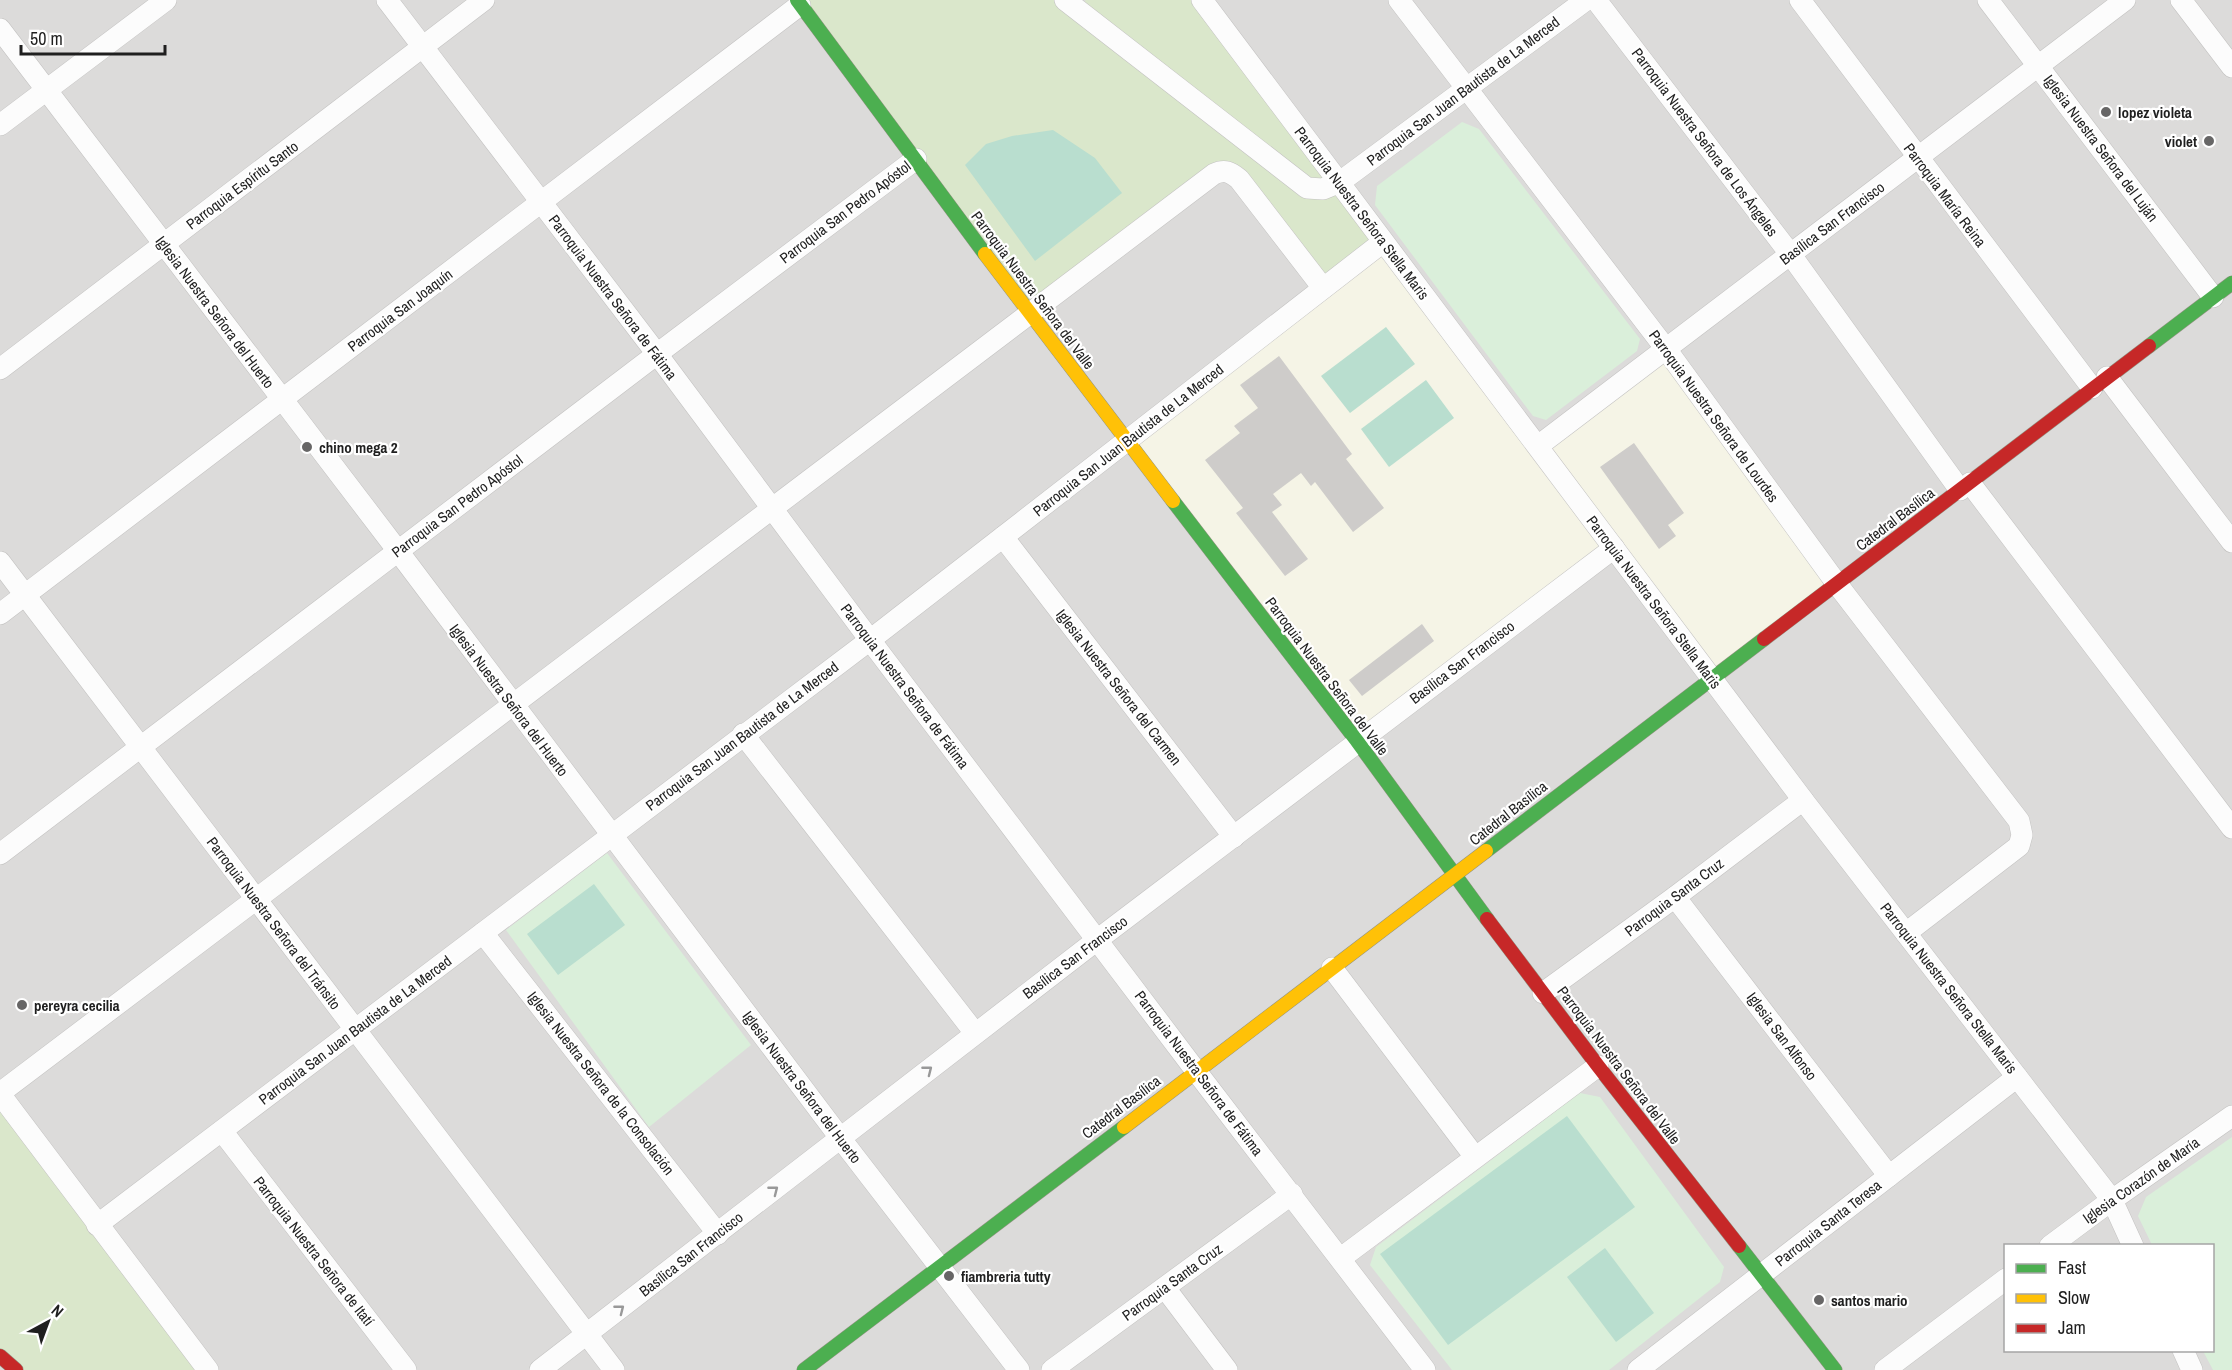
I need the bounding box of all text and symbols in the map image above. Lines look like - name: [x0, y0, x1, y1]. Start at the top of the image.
- street label: Parroquia San Juan Bautista de La Merced: [1362, 11, 1564, 171]
- scale bar: [21, 18, 165, 56]
- text: 50 m: [30, 26, 63, 51]
- street label: Parroquia Nuestra Señora de Los Ángeles: [1627, 43, 1783, 241]
- street label: Iglesia Nuestra Señora del Luján: [2039, 70, 2163, 226]
- place label: lopez violeta: [2118, 102, 2192, 123]
- marker: lopez violeta: [2099, 105, 2113, 119]
- street label: Parroquia Nuestra Señora Stella Maris: [1290, 122, 1434, 304]
- place label: violet: [2165, 131, 2197, 152]
- marker: violet: [2202, 134, 2216, 148]
- street label: Parroquia Espíritu Santo: [182, 136, 303, 234]
- street label: Parroquia María Reina: [1899, 139, 1991, 251]
- street label: Parroquia San Pedro Apóstol: [775, 156, 915, 268]
- street label: Basílica San Francisco: [1775, 176, 1889, 269]
- street label: Parroquia Nuestra Señora del Valle: [966, 207, 1100, 374]
- street label: Parroquia Nuestra Señora de Fátima: [544, 210, 682, 384]
- street label: Iglesia Nuestra Señora del Huerto: [151, 231, 279, 393]
- street label: Parroquia San Joaquín: [343, 264, 457, 356]
- street label: Parroquia Nuestra Señora de Lourdes: [1644, 325, 1784, 507]
- street label: Parroquia San Juan Bautista de La Merced: [1028, 359, 1228, 521]
- place label: chino mega 2: [319, 437, 398, 458]
- marker: chino mega 2: [300, 440, 314, 454]
- street label: Parroquia San Pedro Apóstol: [387, 450, 527, 562]
- street label: Catedral Basílica: [1851, 482, 1939, 556]
- street label: Parroquia Nuestra Señora Stella Maris: [1582, 511, 1726, 693]
- street label: Parroquia Nuestra Señora del Valle: [1260, 593, 1394, 760]
- street label: Parroquia Nuestra Señora de Fátima: [836, 599, 974, 773]
- street label: Iglesia Nuestra Señora del Carmen: [1051, 605, 1187, 769]
- street label: Basílica San Francisco: [1405, 615, 1519, 708]
- street label: Iglesia Nuestra Señora del Huerto: [445, 619, 573, 781]
- street label: Parroquia San Juan Bautista de La Merced: [641, 656, 843, 816]
- street label: Catedral Basílica: [1465, 776, 1551, 850]
- street label: Parroquia Nuestra Señora del Tránsito: [202, 832, 346, 1014]
- street label: Parroquia Santa Cruz: [1620, 853, 1728, 941]
- street label: Parroquia Nuestra Señora Stella Maris: [1875, 898, 2023, 1078]
- street label: Basílica San Francisco: [1018, 910, 1132, 1003]
- street label: Parroquia San Juan Bautista de La Merced: [254, 950, 456, 1110]
- street label: Parroquia Nuestra Señora del Valle: [1552, 982, 1686, 1149]
- street label: Parroquia Nuestra Señora de Fátima: [1130, 986, 1268, 1160]
- street label: Iglesia Nuestra Señora de la Consolación: [523, 987, 679, 1179]
- street label: Iglesia San Alfonso: [1742, 988, 1822, 1084]
- place label: pereyra cecilia: [34, 995, 120, 1016]
- marker: pereyra cecilia: [15, 998, 29, 1012]
- street label: Iglesia Nuestra Señora del Huerto: [738, 1006, 866, 1168]
- one-way arrow: [922, 1067, 933, 1078]
- street label: Catedral Basílica: [1077, 1070, 1165, 1144]
- street label: Iglesia Corazón de María: [2078, 1132, 2204, 1228]
- street label: Parroquia Nuestra Señora de Itatí: [249, 1172, 379, 1331]
- street label: Parroquia Santa Teresa: [1770, 1175, 1886, 1271]
- one-way arrow: [768, 1186, 779, 1197]
- street label: Basílica San Francisco: [635, 1207, 747, 1301]
- street label: Parroquia Santa Cruz: [1118, 1239, 1226, 1325]
- legend: [2004, 1244, 2214, 1352]
- text: Fast: [2058, 1255, 2086, 1280]
- place label: fiambreria tutty: [961, 1266, 1051, 1287]
- marker: fiambreria tutty: [942, 1269, 956, 1283]
- text: Slow: [2058, 1285, 2090, 1310]
- place label: santos mario: [1831, 1290, 1908, 1311]
- north arrow: [18, 1292, 78, 1352]
- marker: santos mario: [1812, 1293, 1826, 1307]
- text: N: [47, 1299, 69, 1322]
- one-way arrow: [613, 1305, 624, 1316]
- text: Jam: [2058, 1315, 2086, 1340]

